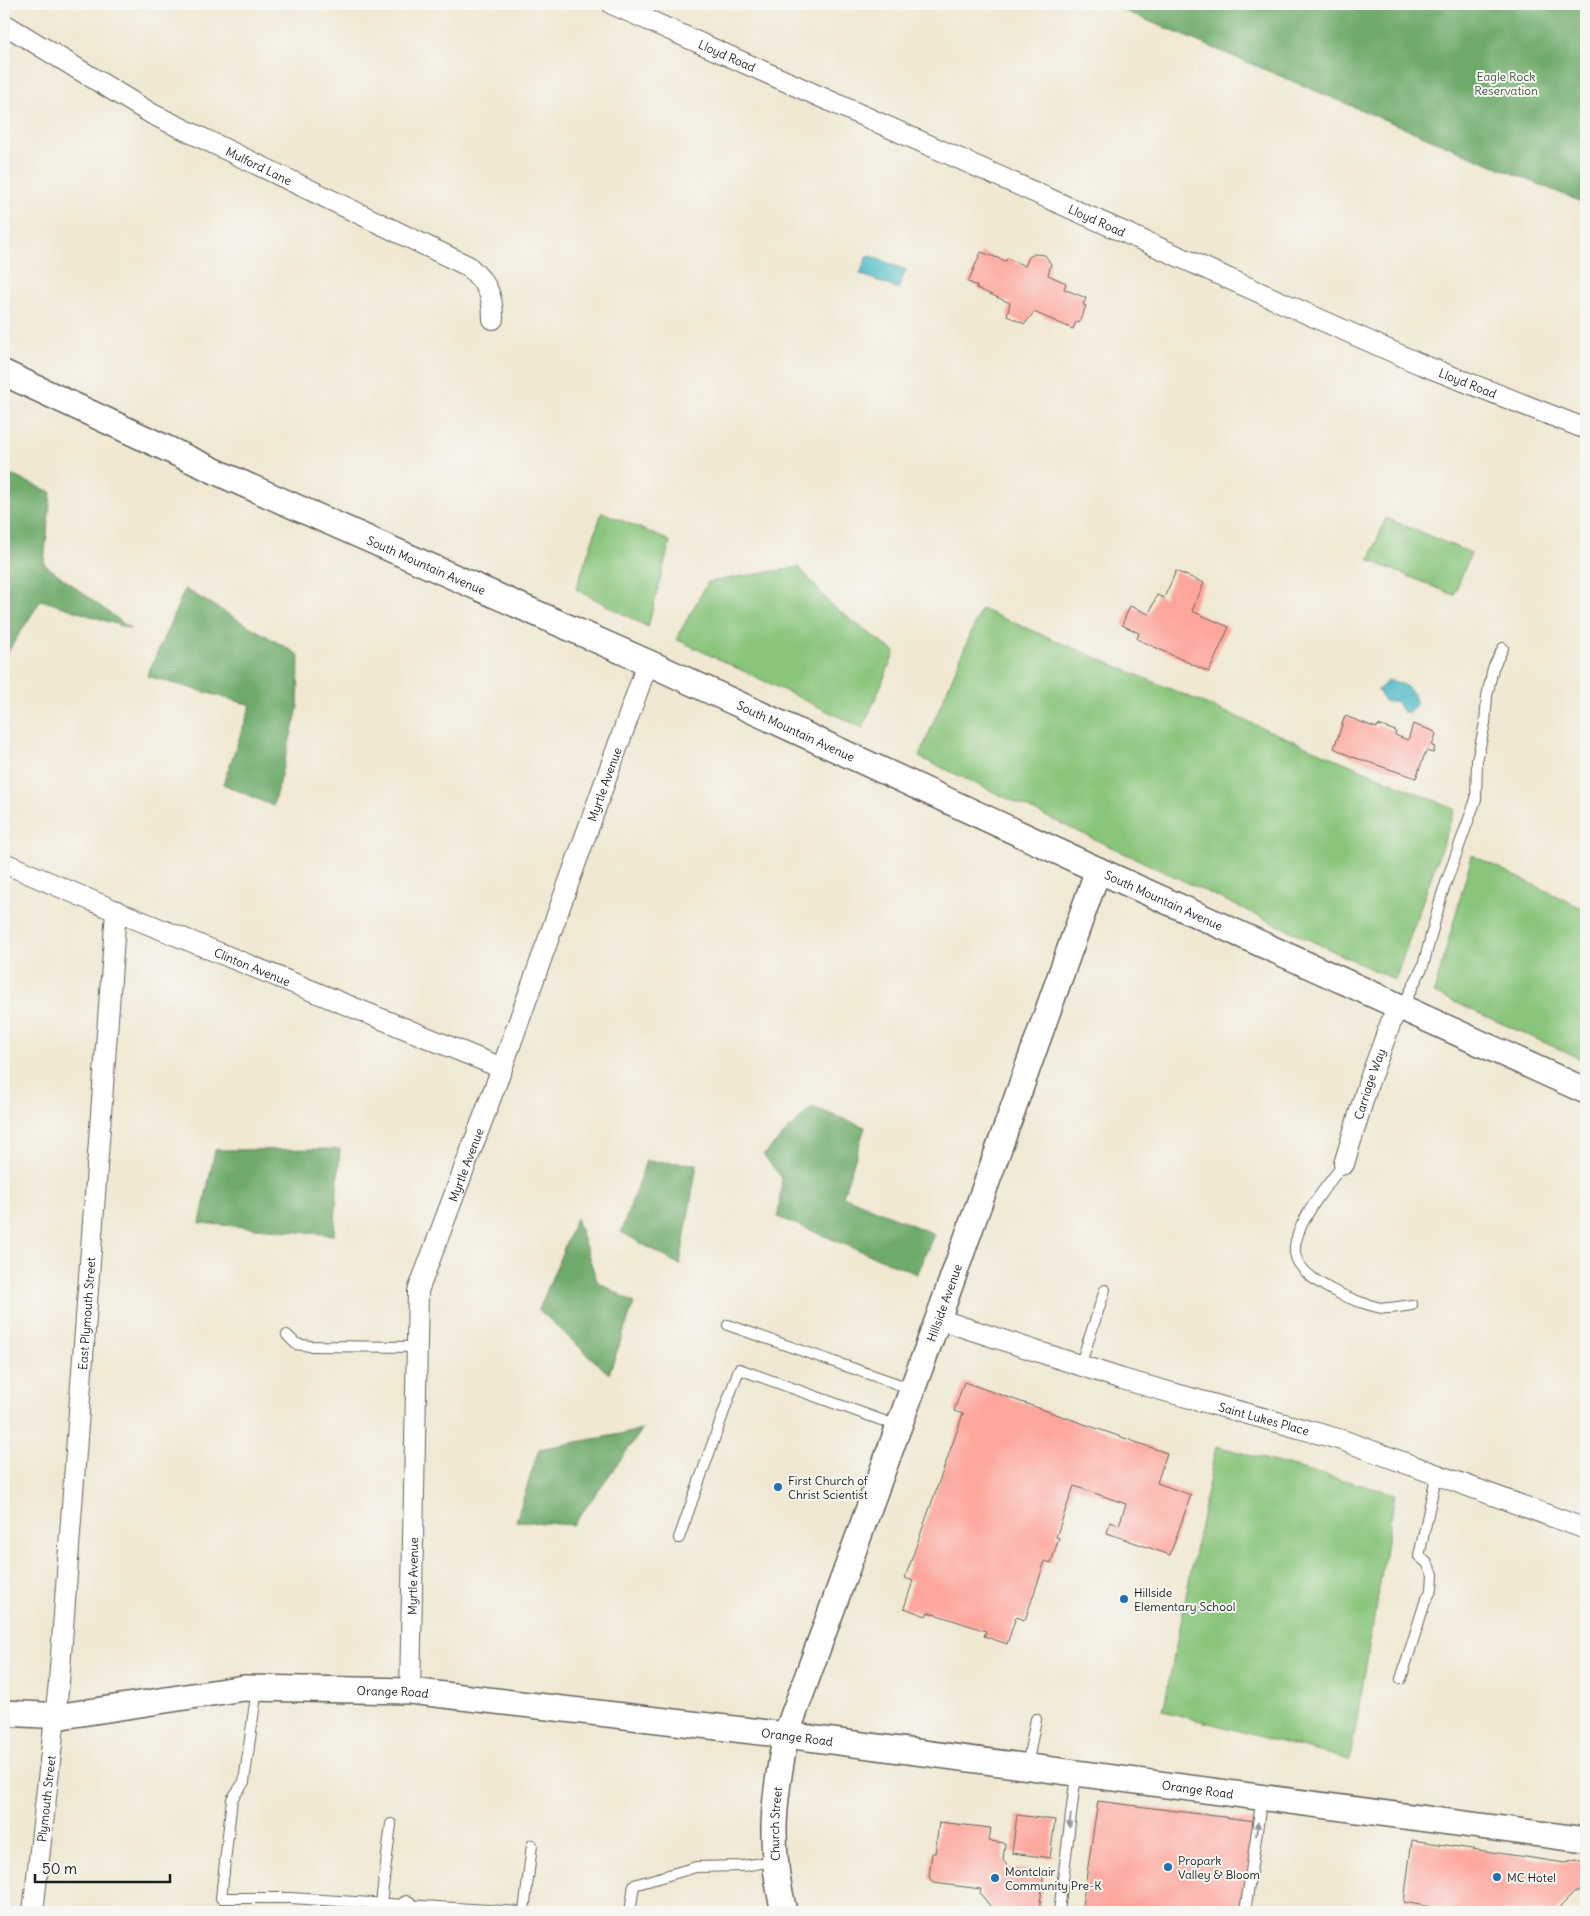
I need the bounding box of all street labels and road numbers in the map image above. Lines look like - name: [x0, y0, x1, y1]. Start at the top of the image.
- street label: Lloyd Road: [696, 36, 758, 75]
- street label: Mulford Lane: [224, 143, 294, 188]
- street label: Lloyd Road: [1066, 201, 1128, 239]
- street label: Lloyd Road: [1437, 365, 1499, 401]
- street label: South Mountain Avenue: [365, 532, 488, 598]
- street label: South Mountain Avenue: [735, 697, 857, 764]
- street label: Myrtle Avenue: [584, 745, 624, 823]
- street label: South Mountain Avenue: [1102, 867, 1225, 933]
- street label: Clinton Avenue: [212, 944, 293, 989]
- street label: Carriage Way: [1350, 1046, 1388, 1121]
- street label: Myrtle Avenue: [445, 1126, 486, 1204]
- street label: East Plymouth Street: [75, 1257, 98, 1370]
- street label: Hillside Avenue: [923, 1262, 965, 1344]
- street label: Saint Lukes Place: [1217, 1399, 1311, 1438]
- street label: Myrtle Avenue: [404, 1537, 421, 1615]
- street label: Orange Road: [357, 1683, 430, 1701]
- street label: Orange Road: [760, 1725, 834, 1749]
- street label: Plymouth Street: [33, 1755, 58, 1843]
- street label: Orange Road: [1161, 1777, 1234, 1801]
- street label: Church Street: [766, 1786, 785, 1862]

